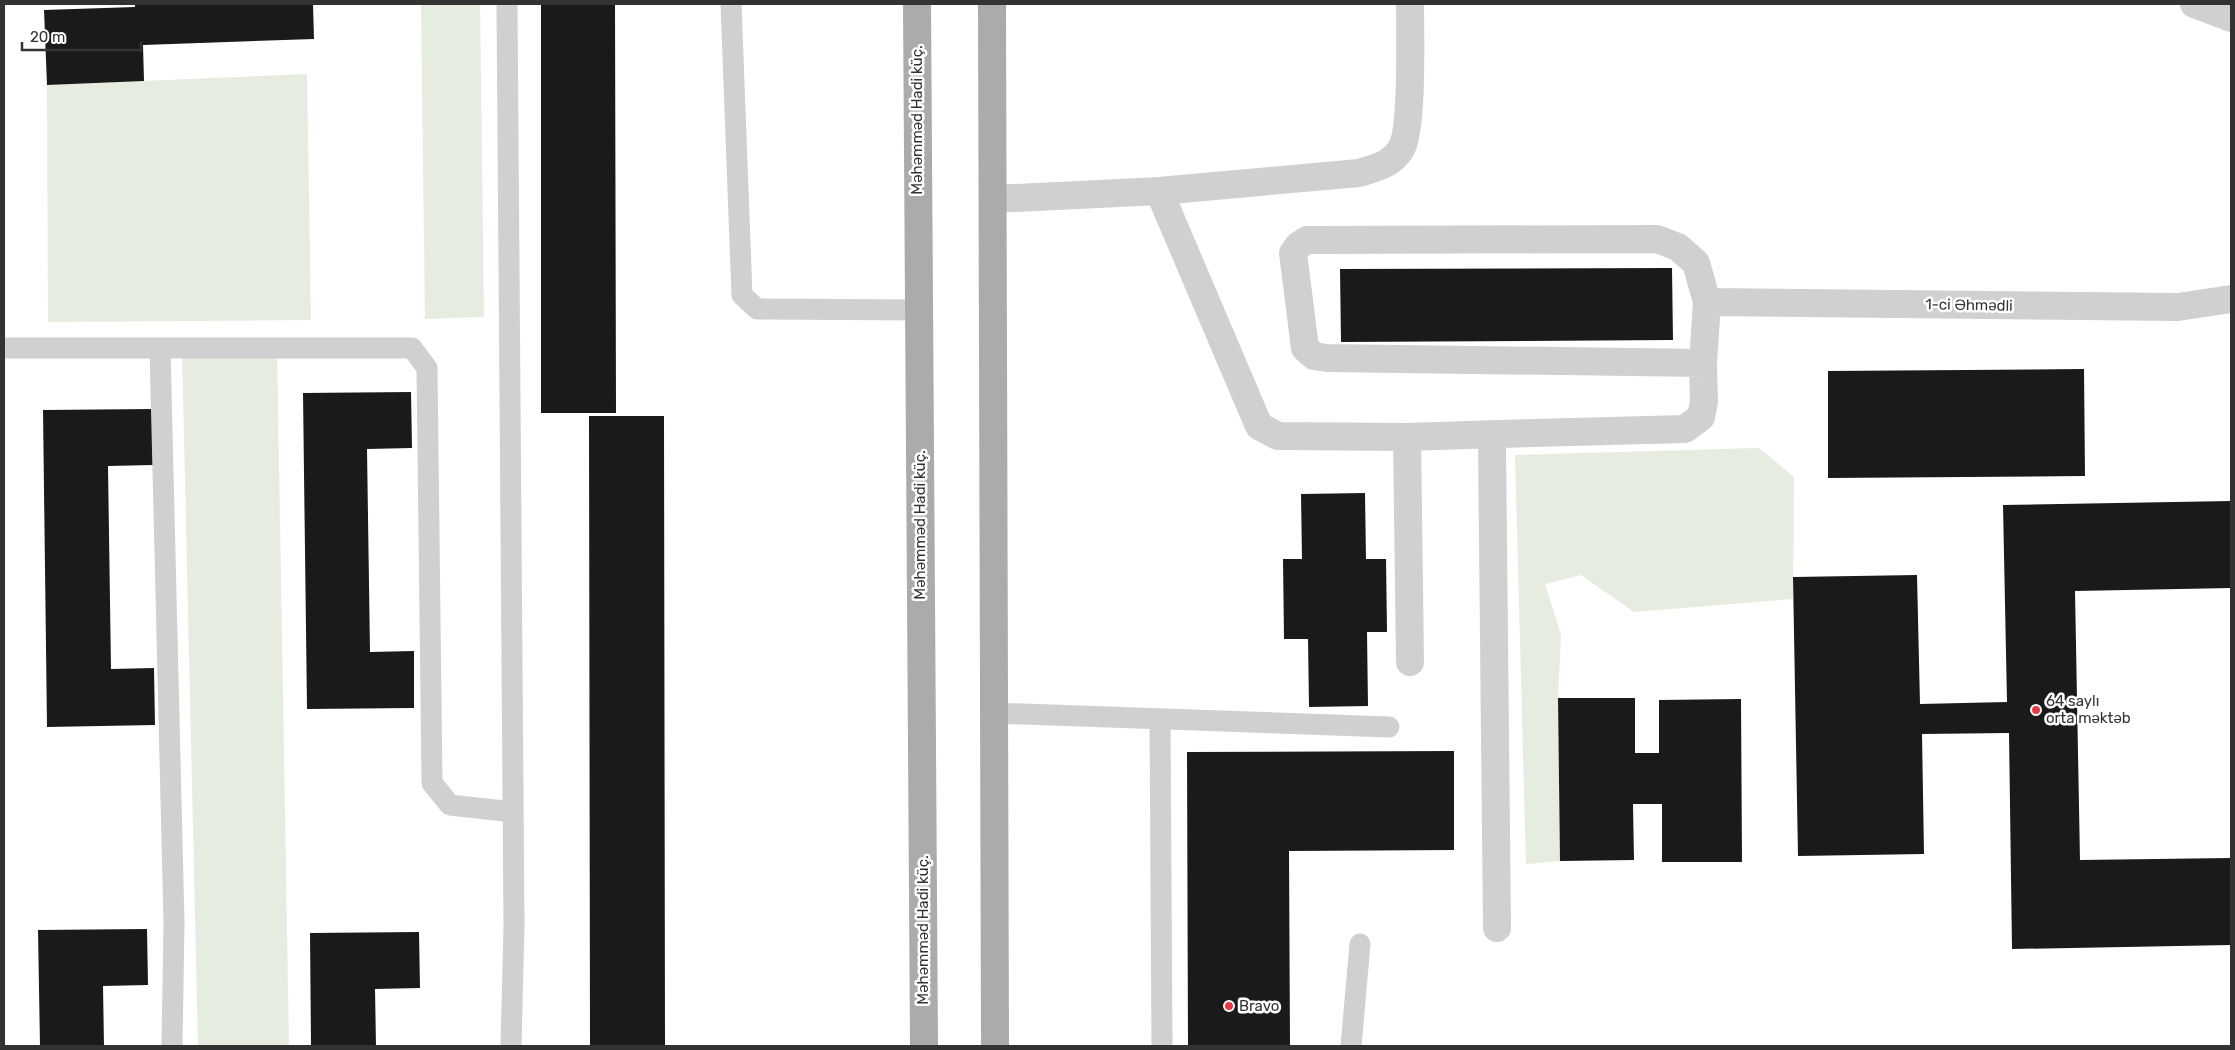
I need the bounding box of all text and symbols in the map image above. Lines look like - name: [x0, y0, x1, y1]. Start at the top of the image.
- scale bar: [22, 20, 141, 52]
- text: 20 m: [30, 28, 65, 46]
- street label: Məhəmməd Hadi küç.: [908, 45, 926, 195]
- street label: 1-ci Əhmədli: [1925, 295, 2013, 315]
- street label: Məhəmməd Hadi küç.: [911, 450, 929, 600]
- place label: 64 saylı orta məktəb: [2046, 692, 2131, 727]
- marker: 64 saylı orta məktəb: [2030, 704, 2042, 716]
- street label: Məhəmməd Hadi küç.: [914, 855, 932, 1005]
- place label: Bravo: [1239, 997, 1279, 1015]
- marker: Bravo: [1223, 1000, 1235, 1012]

